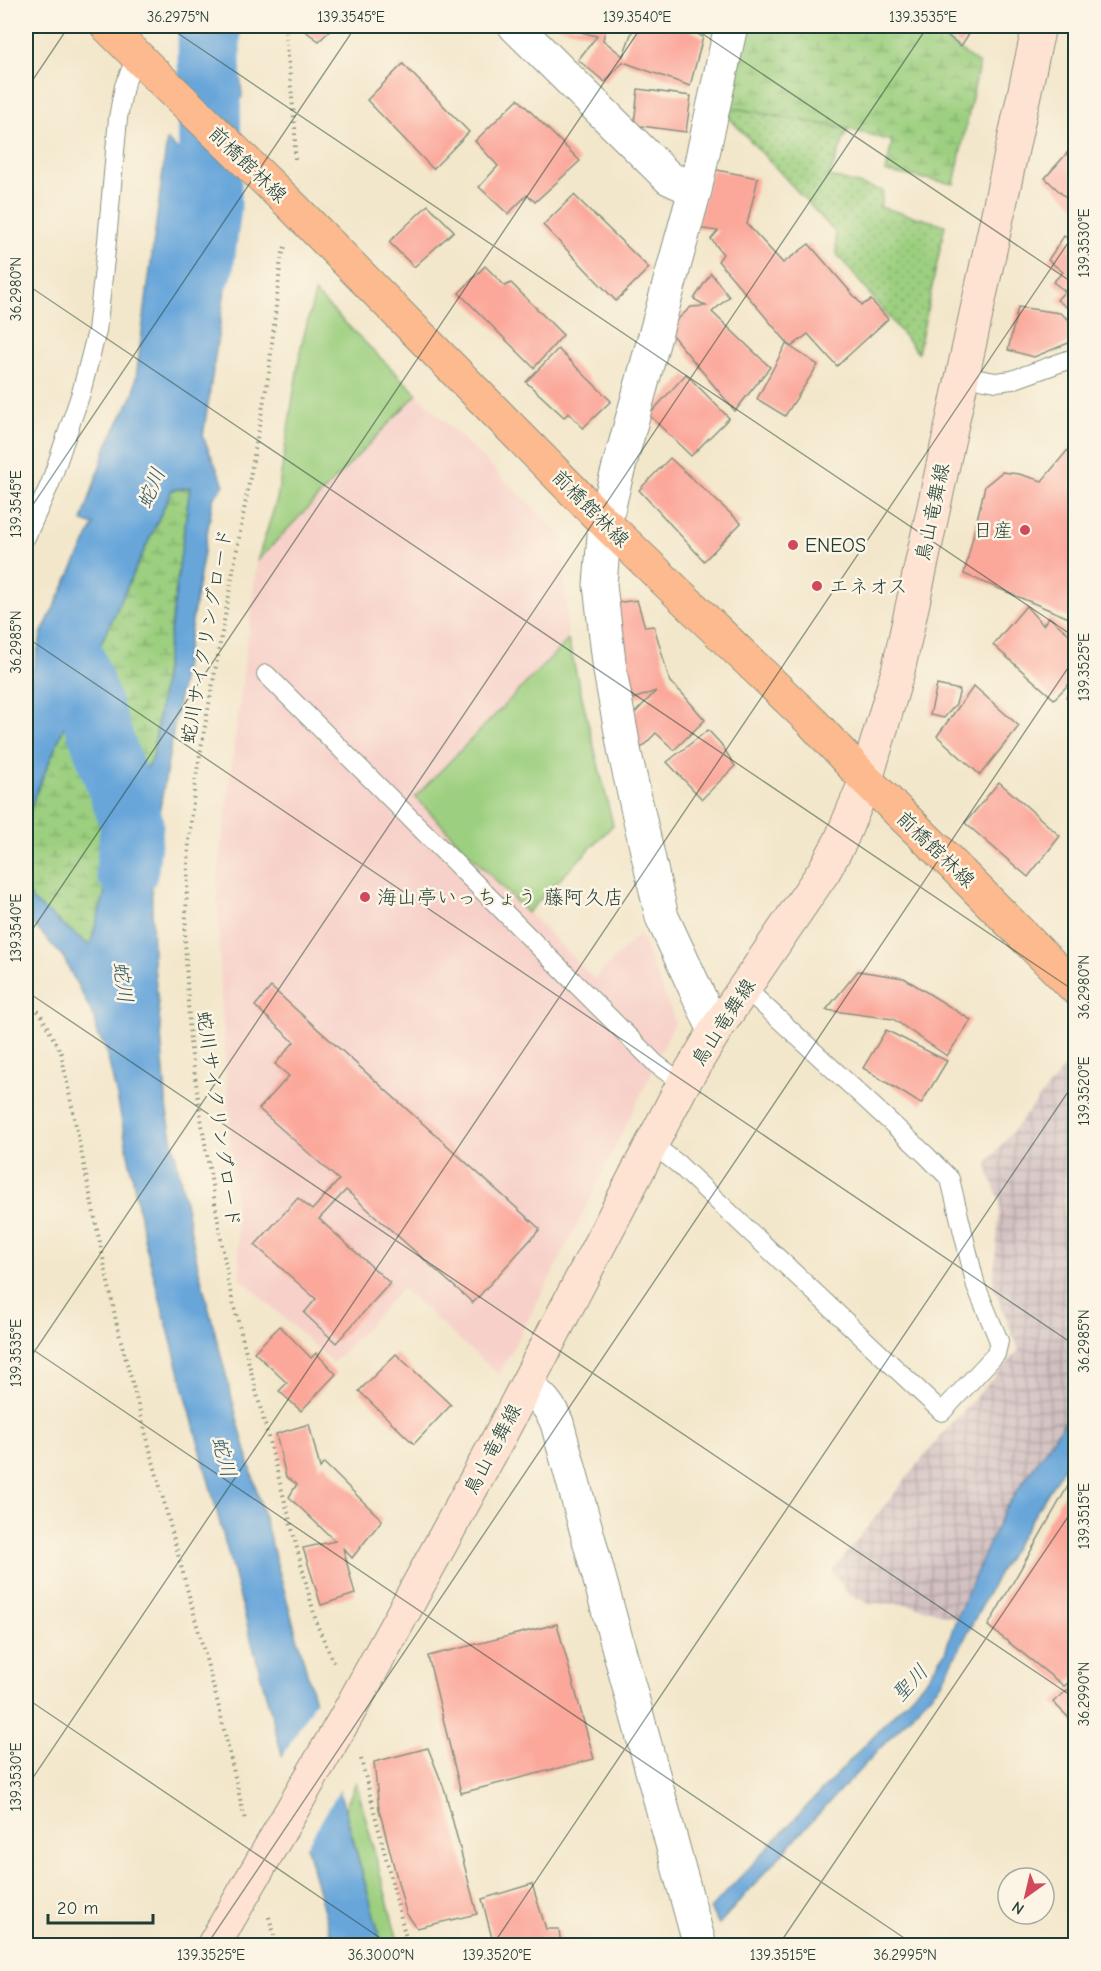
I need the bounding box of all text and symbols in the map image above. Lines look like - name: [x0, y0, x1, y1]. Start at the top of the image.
- text: 36.2975°N: [147, 8, 209, 26]
- text: 139.3545°E: [317, 8, 385, 26]
- text: 139.3540°E: [603, 8, 671, 26]
- text: 139.3535°E: [889, 8, 957, 26]
- street label: 前橋館林線: [204, 121, 292, 207]
- text: 139.3530°E: [1075, 209, 1093, 278]
- text: 36.2980°N: [7, 257, 25, 321]
- street label: 鳥山竜舞線: [911, 461, 954, 563]
- water label: 蛇川: [132, 464, 170, 512]
- street label: 前橋館林線: [547, 465, 634, 552]
- text: 139.3545°E: [7, 470, 25, 538]
- place label: 日産: [973, 519, 1013, 542]
- marker: 日産: [1018, 523, 1032, 537]
- street label: 蛇川サイクリングロード: [176, 527, 237, 745]
- place label: ENEOS: [805, 534, 866, 557]
- marker: ENEOS: [786, 538, 800, 552]
- place label: エネオス: [829, 575, 908, 598]
- marker: エネオス: [810, 579, 824, 593]
- text: 36.2985°N: [7, 610, 25, 674]
- text: 139.3525°E: [1075, 633, 1093, 701]
- street label: 前橋館林線: [892, 806, 980, 892]
- place label: 海山亭いっちょう 藤阿久店: [377, 886, 624, 909]
- marker: 海山亭いっちょう 藤阿久店: [358, 890, 372, 904]
- text: 139.3540°E: [7, 894, 25, 962]
- text: 36.2980°N: [1075, 955, 1093, 1019]
- water label: 蛇川: [108, 960, 138, 1004]
- street label: 鳥山竜舞線: [687, 974, 760, 1070]
- street label: 蛇川サイクリングロード: [192, 1010, 245, 1229]
- text: 139.3520°E: [1075, 1056, 1093, 1126]
- text: 36.2985°N: [1075, 1309, 1093, 1373]
- text: 139.3535°E: [7, 1319, 25, 1387]
- street label: 鳥山竜舞線: [459, 1400, 526, 1499]
- water label: 蛇川: [207, 1434, 241, 1480]
- text: 139.3515°E: [1075, 1483, 1093, 1549]
- water label: 聖川: [887, 1659, 933, 1707]
- text: 36.2990°N: [1075, 1662, 1093, 1726]
- text: 139.3530°E: [7, 1743, 25, 1812]
- north arrow: [996, 1866, 1056, 1926]
- scale bar: [48, 1887, 153, 1925]
- text: N: [1009, 1897, 1028, 1918]
- text: 20 m: [57, 1898, 98, 1919]
- text: 139.3525°E: [177, 1946, 245, 1964]
- text: 36.3000°N: [348, 1946, 414, 1964]
- text: 139.3520°E: [462, 1946, 532, 1964]
- text: 139.3515°E: [750, 1946, 816, 1964]
- text: 36.2995°N: [873, 1946, 937, 1964]

